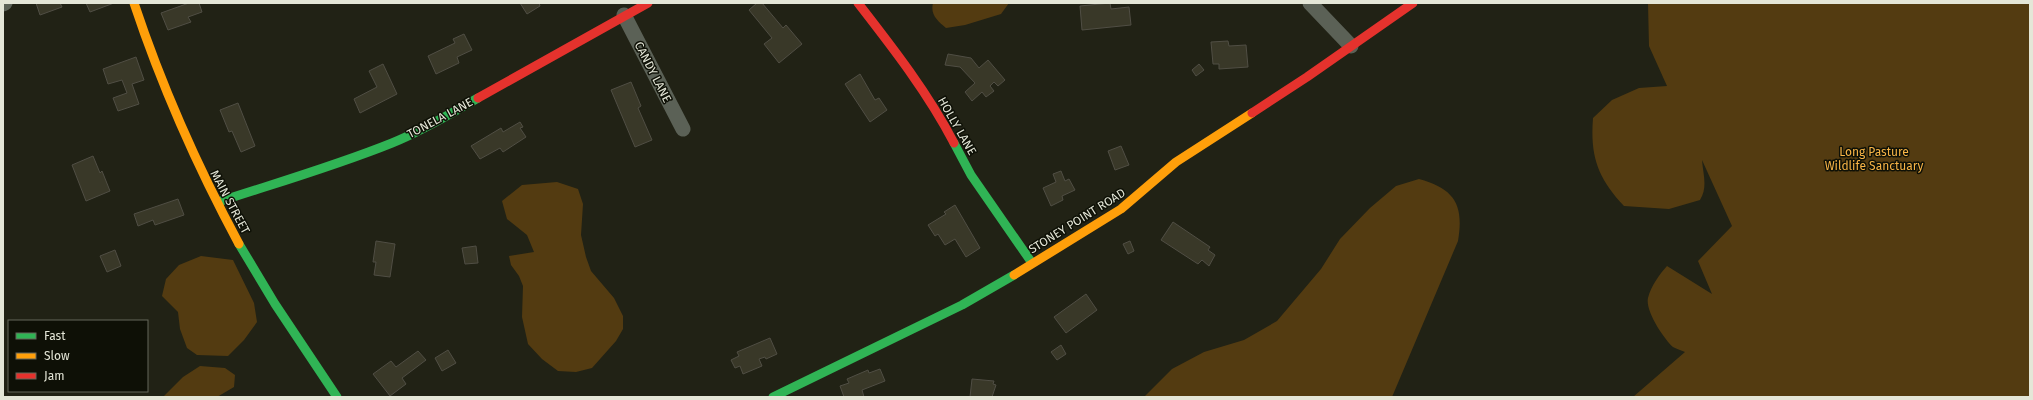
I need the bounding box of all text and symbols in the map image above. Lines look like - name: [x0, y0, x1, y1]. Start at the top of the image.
- street label: CANDY LANE: [632, 39, 674, 105]
- street label: TONELA LANE: [405, 95, 475, 141]
- street label: HOLLY LANE: [935, 95, 979, 157]
- park label: Long Pasture Wildlife Sanctuary: [1825, 145, 1923, 173]
- street label: MAIN STREET: [207, 168, 253, 237]
- street label: STONEY POINT ROAD: [1026, 186, 1128, 256]
- legend: [8, 320, 148, 392]
- text: Fast: [44, 329, 66, 343]
- text: Slow: [44, 349, 70, 363]
- text: Jam: [44, 369, 64, 383]

